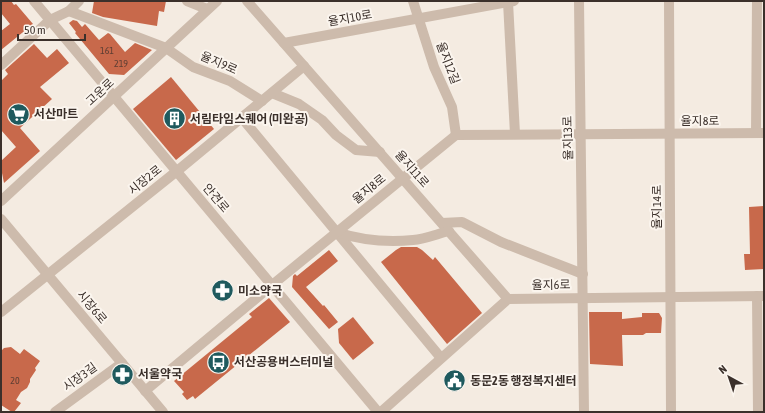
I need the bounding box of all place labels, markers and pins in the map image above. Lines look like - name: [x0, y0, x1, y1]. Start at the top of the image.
- supermarket icon: 서산마트: [5, 101, 31, 127]
- building icon: 서림타임스퀘어 (미완공): [161, 106, 187, 132]
- place label: 서산마트: [34, 107, 78, 121]
- place label: 서림타임스퀘어 (미완공): [190, 112, 308, 126]
- pharmacy icon: 미소약국: [210, 278, 236, 304]
- place label: 미소약국: [238, 284, 282, 298]
- bus stop icon: 서산공용버스터미널: [206, 349, 232, 375]
- place label: 서산공용버스터미널: [234, 355, 333, 369]
- pharmacy icon: 서울약국: [110, 361, 136, 387]
- place label: 서울약국: [138, 367, 182, 381]
- public building icon: 동문2동 행정복지센터: [441, 368, 467, 394]
- place label: 동문2동 행정복지센터: [470, 374, 577, 388]

